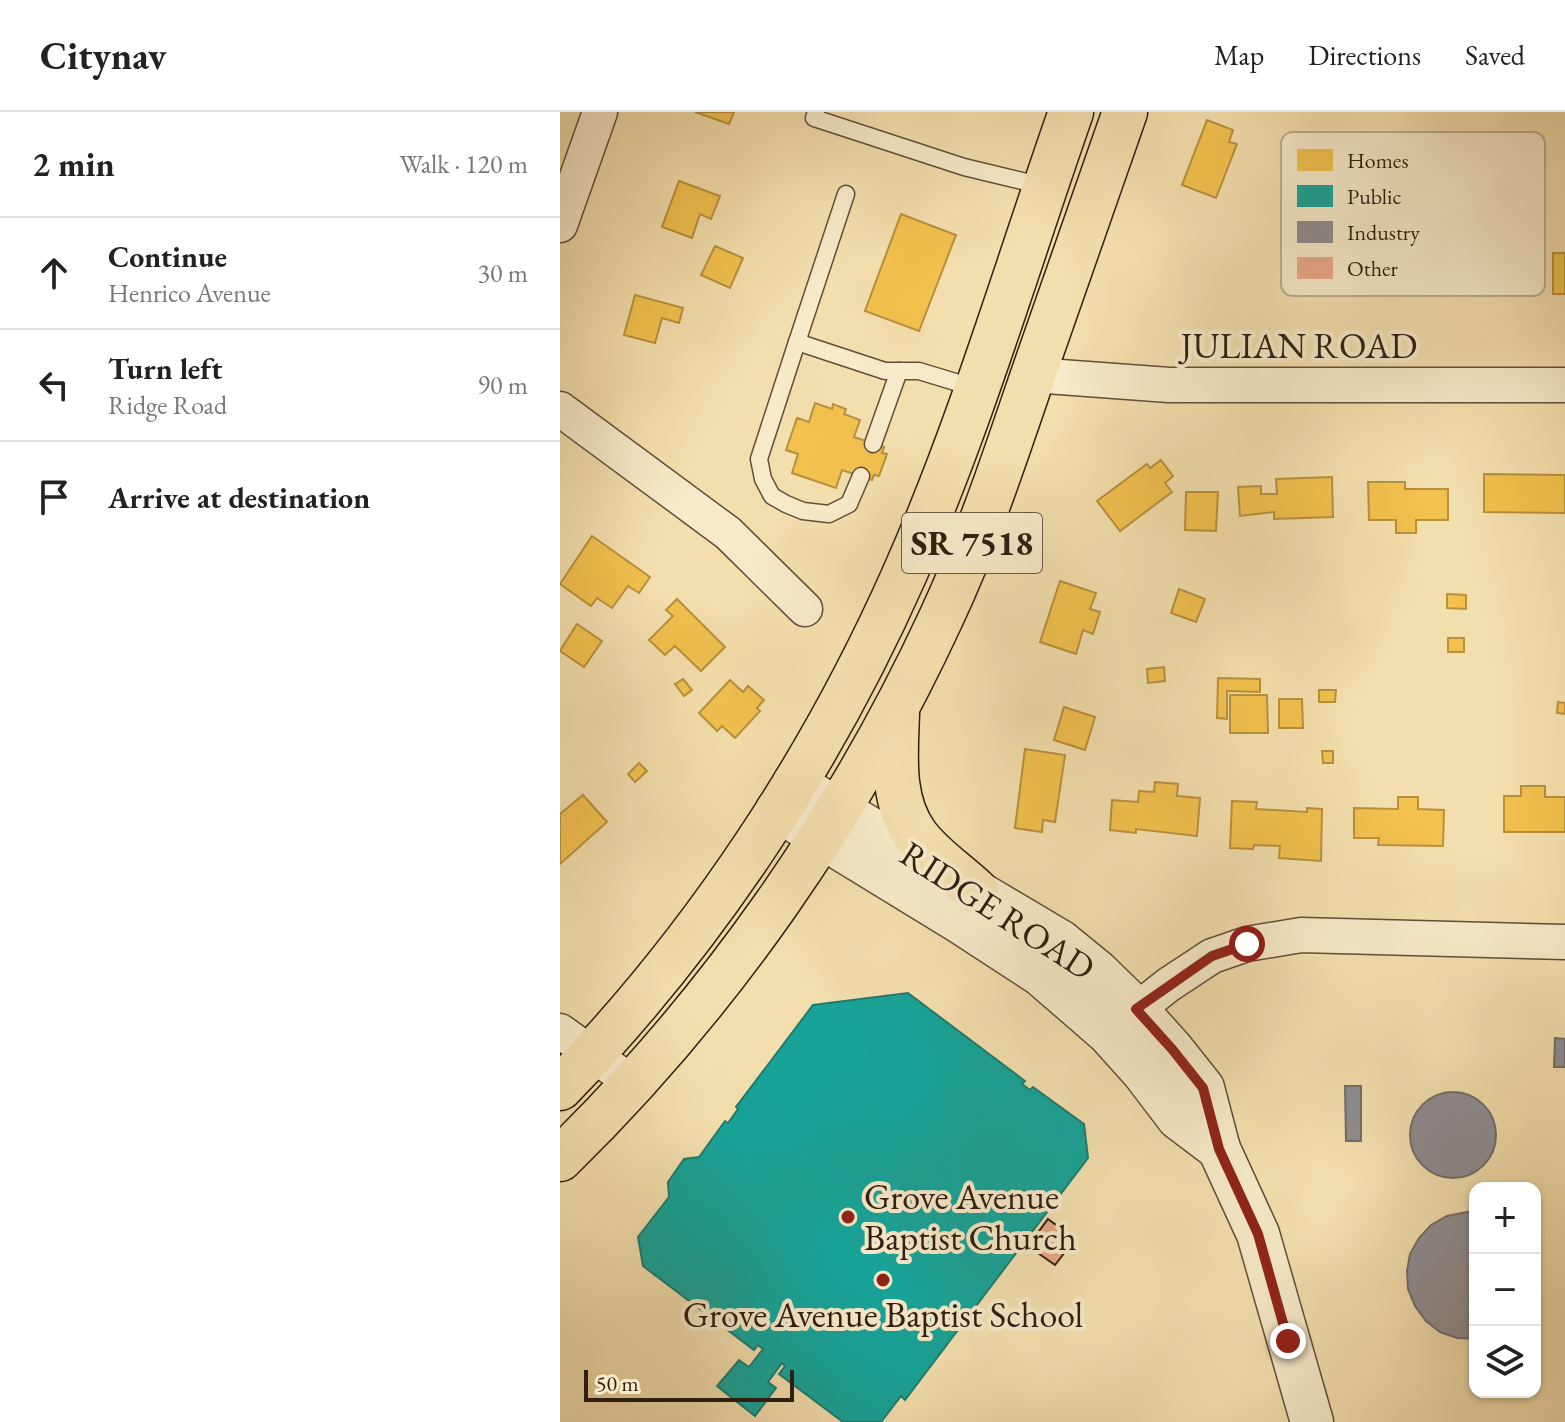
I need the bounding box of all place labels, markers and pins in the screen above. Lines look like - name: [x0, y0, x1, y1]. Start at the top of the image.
- place label: Grove Avenue Baptist Church: [864, 1173, 1077, 1261]
- marker: Grove Avenue Baptist Church: [839, 1208, 857, 1226]
- marker: Grove Avenue Baptist School: [874, 1271, 892, 1289]
- place label: Grove Avenue Baptist School: [683, 1291, 1083, 1338]

